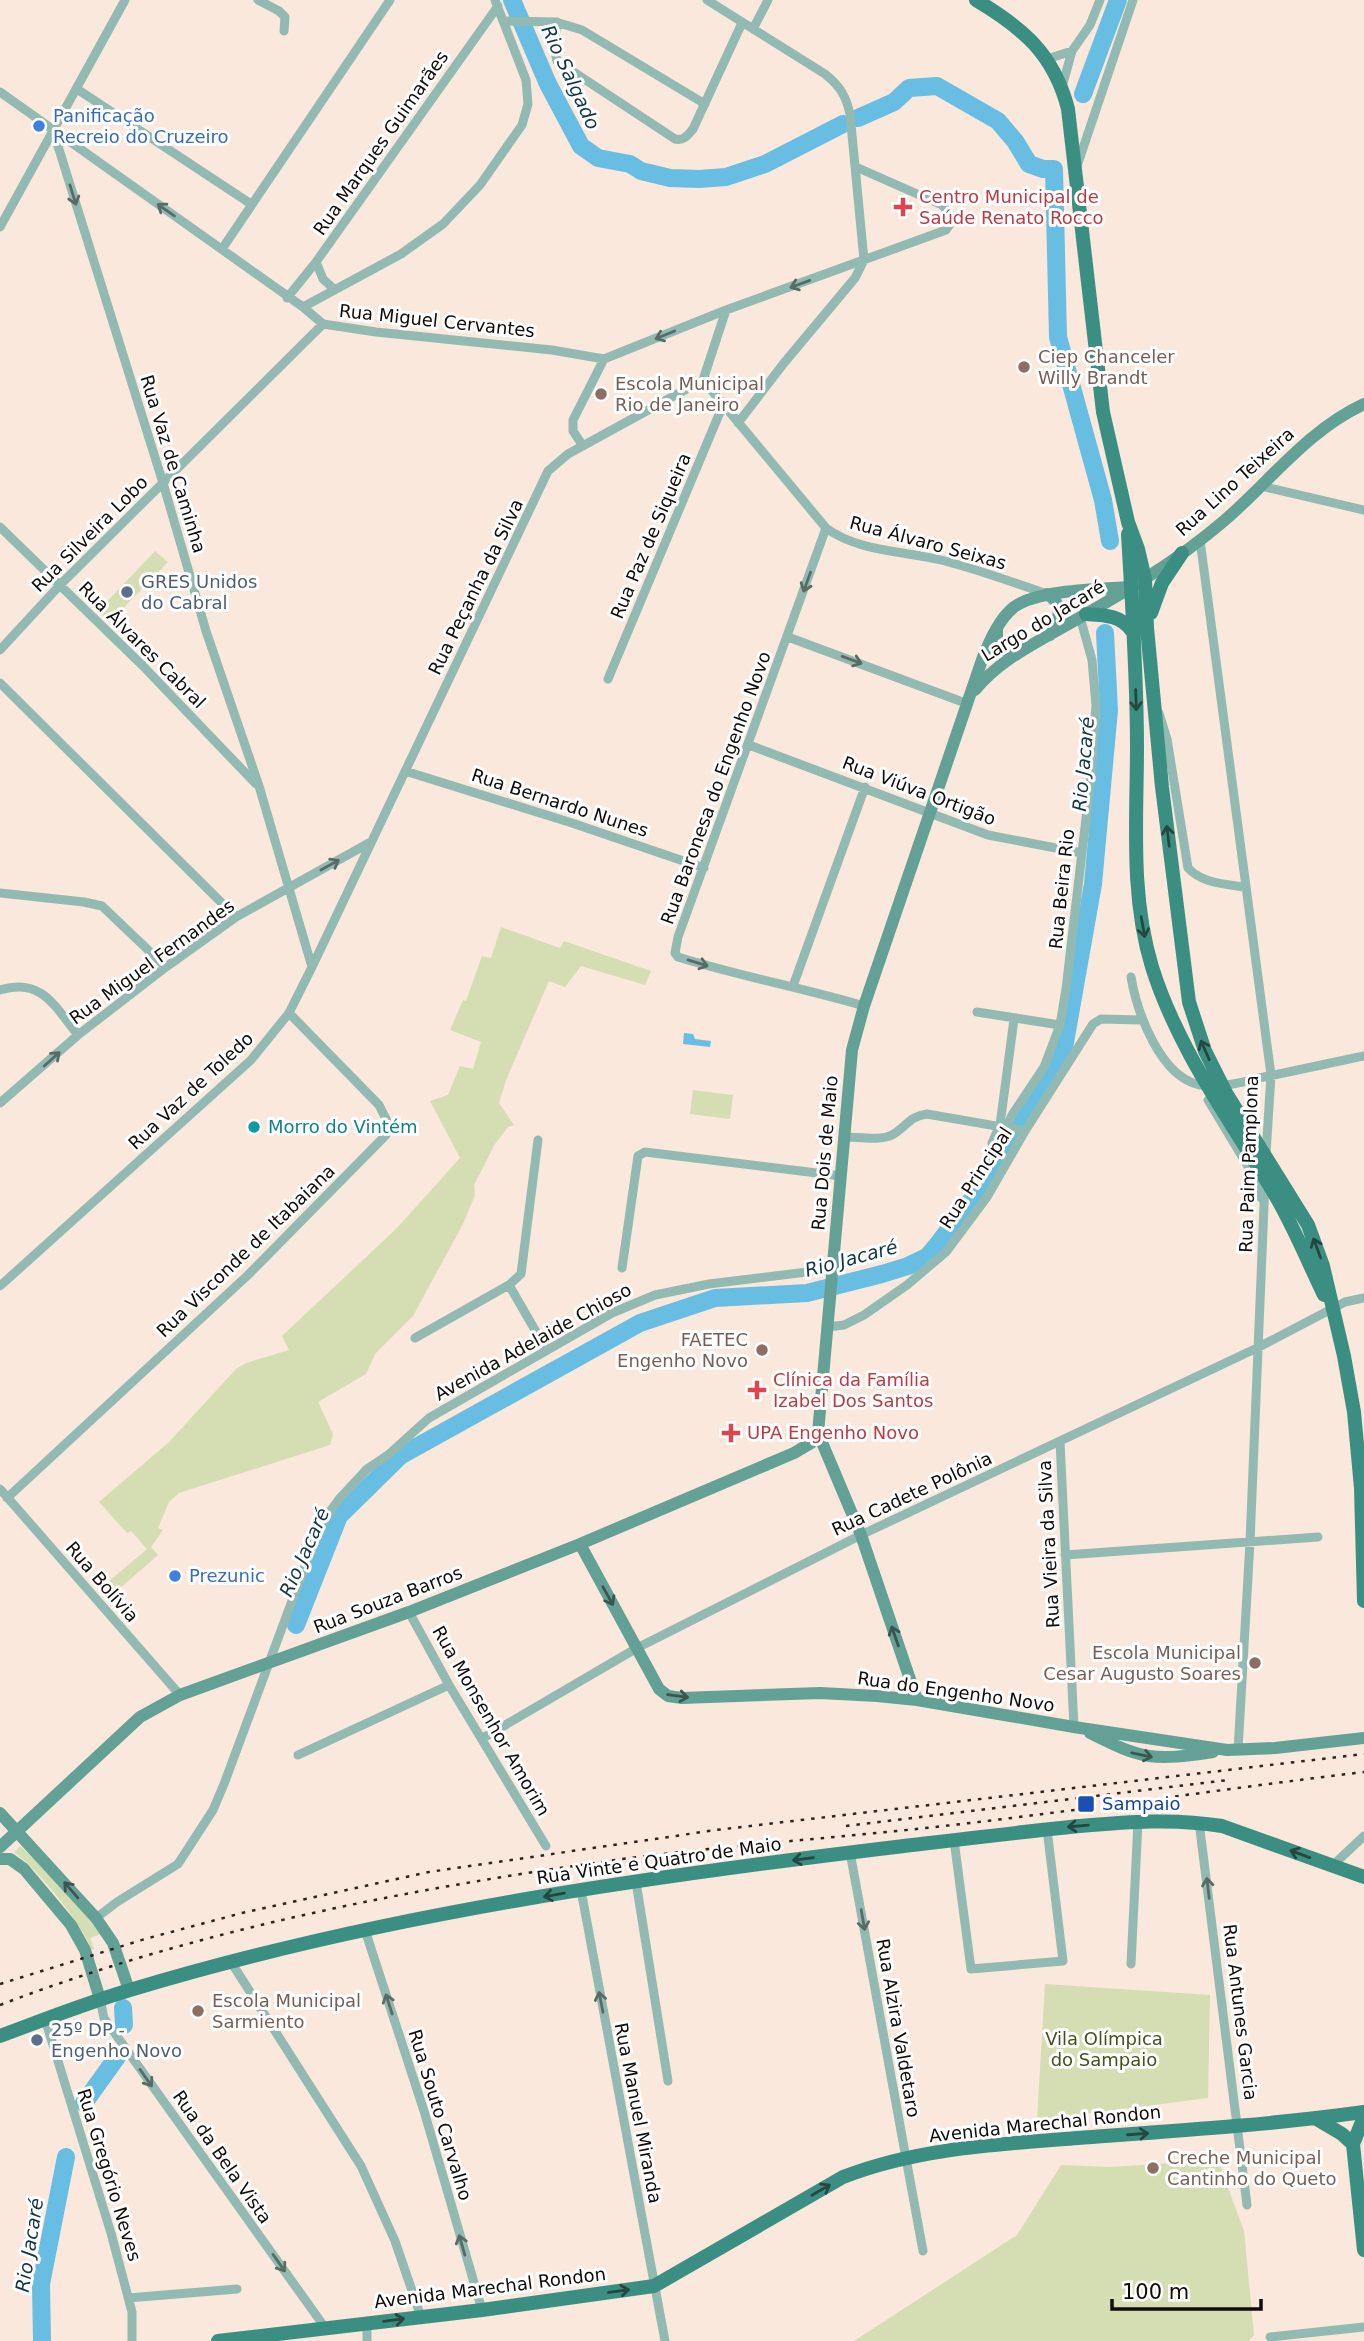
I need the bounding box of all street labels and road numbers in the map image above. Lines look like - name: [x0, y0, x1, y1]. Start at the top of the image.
- street label: Rua Marques Guimarães: [309, 46, 452, 239]
- street label: Rua Miguel Cervantes: [338, 300, 536, 341]
- street label: Rua Vaz de Caminha: [136, 372, 211, 555]
- street label: Rua Lino Teixeira: [1171, 423, 1298, 540]
- street label: Rua Paz de Siqueira: [606, 450, 695, 622]
- street label: Rua Silveira Lobo: [27, 471, 152, 596]
- street label: Rua Peçanha da Silva: [424, 495, 527, 678]
- street label: Rua Álvaro Seixas: [848, 512, 1009, 574]
- street label: Largo do Jacaré: [977, 576, 1108, 666]
- street label: Rua Álvares Cabral: [75, 577, 210, 712]
- street label: Rua Baronesa do Engenho Novo: [656, 648, 775, 927]
- street label: Rua Viúva Ortigão: [839, 752, 999, 829]
- street label: Rua Bernardo Nunes: [469, 764, 651, 841]
- street label: Rua Beira Rio: [1045, 828, 1078, 950]
- street label: Rua Miguel Fernandes: [65, 895, 238, 1028]
- street label: Rua Vaz de Toledo: [124, 1027, 257, 1154]
- street label: Rua Dois de Maio: [807, 1075, 842, 1231]
- street label: Rua Paim Pamplona: [1235, 1075, 1262, 1253]
- street label: Rua Principal: [935, 1123, 1016, 1232]
- street label: Rua Visconde de Itabaiana: [152, 1160, 339, 1341]
- street label: Avenida Adelaide Chioso: [431, 1279, 635, 1404]
- street label: Rua Cadete Polônia: [828, 1447, 995, 1540]
- street label: Rua Vieira da Silva: [1034, 1459, 1063, 1629]
- street label: Rua Bolívia: [62, 1537, 143, 1626]
- street label: Rua Souza Barros: [310, 1561, 465, 1638]
- street label: Rua Monsenhor Amorim: [428, 1622, 555, 1820]
- street label: Rua do Engenho Novo: [856, 1667, 1056, 1716]
- street label: Rua Vinte e Quatro de Maio: [535, 1833, 783, 1888]
- street label: Rua Antunes Garcia: [1219, 1923, 1262, 2101]
- street label: Rua Alzira Valdetaro: [872, 1937, 925, 2119]
- street label: Rua Manuel Miranda: [611, 2021, 666, 2205]
- street label: Rua Souto Carvalho: [404, 2027, 476, 2203]
- street label: Rua Gregório Neves: [73, 2086, 146, 2264]
- street label: Rua da Bela Vista: [169, 2086, 276, 2227]
- street label: Avenida Marechal Rondon: [928, 2101, 1162, 2146]
- street label: Avenida Marechal Rondon: [373, 2263, 607, 2312]

